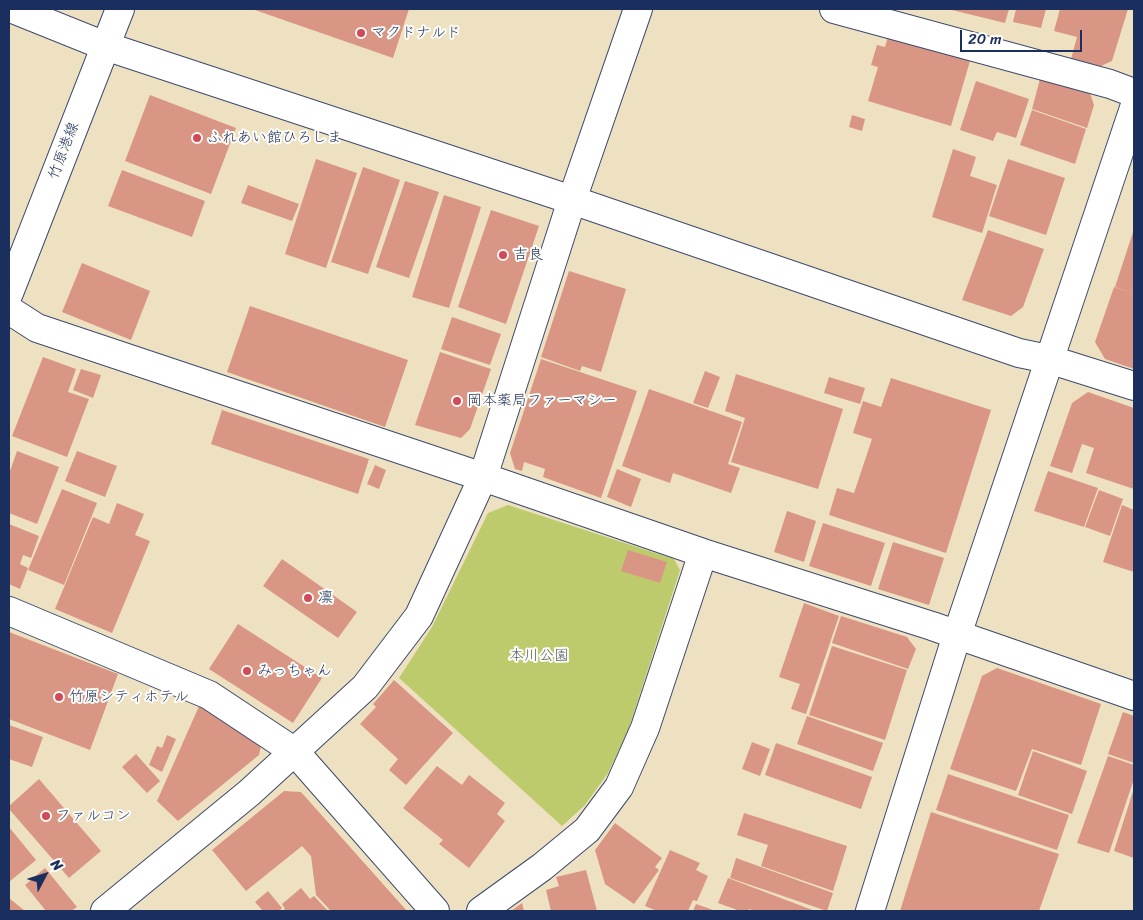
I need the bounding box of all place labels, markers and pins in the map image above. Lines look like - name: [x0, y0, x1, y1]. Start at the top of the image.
- place label: マクドナルド: [371, 24, 461, 42]
- marker: マクドナルド: [355, 27, 367, 39]
- place label: ふれあい館ひろしま: [207, 129, 342, 147]
- marker: ふれあい館ひろしま: [191, 132, 203, 144]
- place label: 吉良: [513, 246, 543, 264]
- marker: 吉良: [497, 249, 509, 261]
- place label: 岡本薬局ファーマシー: [467, 392, 617, 410]
- marker: 岡本薬局ファーマシー: [451, 395, 463, 407]
- place label: 凛: [318, 589, 333, 607]
- marker: 凛: [302, 592, 314, 604]
- place label: みっちゃん: [257, 662, 332, 680]
- marker: みっちゃん: [241, 665, 253, 677]
- place label: 竹原シティホテル: [69, 688, 189, 706]
- marker: 竹原シティホテル: [53, 691, 65, 703]
- place label: ファルコン: [56, 807, 131, 825]
- marker: ファルコン: [40, 810, 52, 822]

